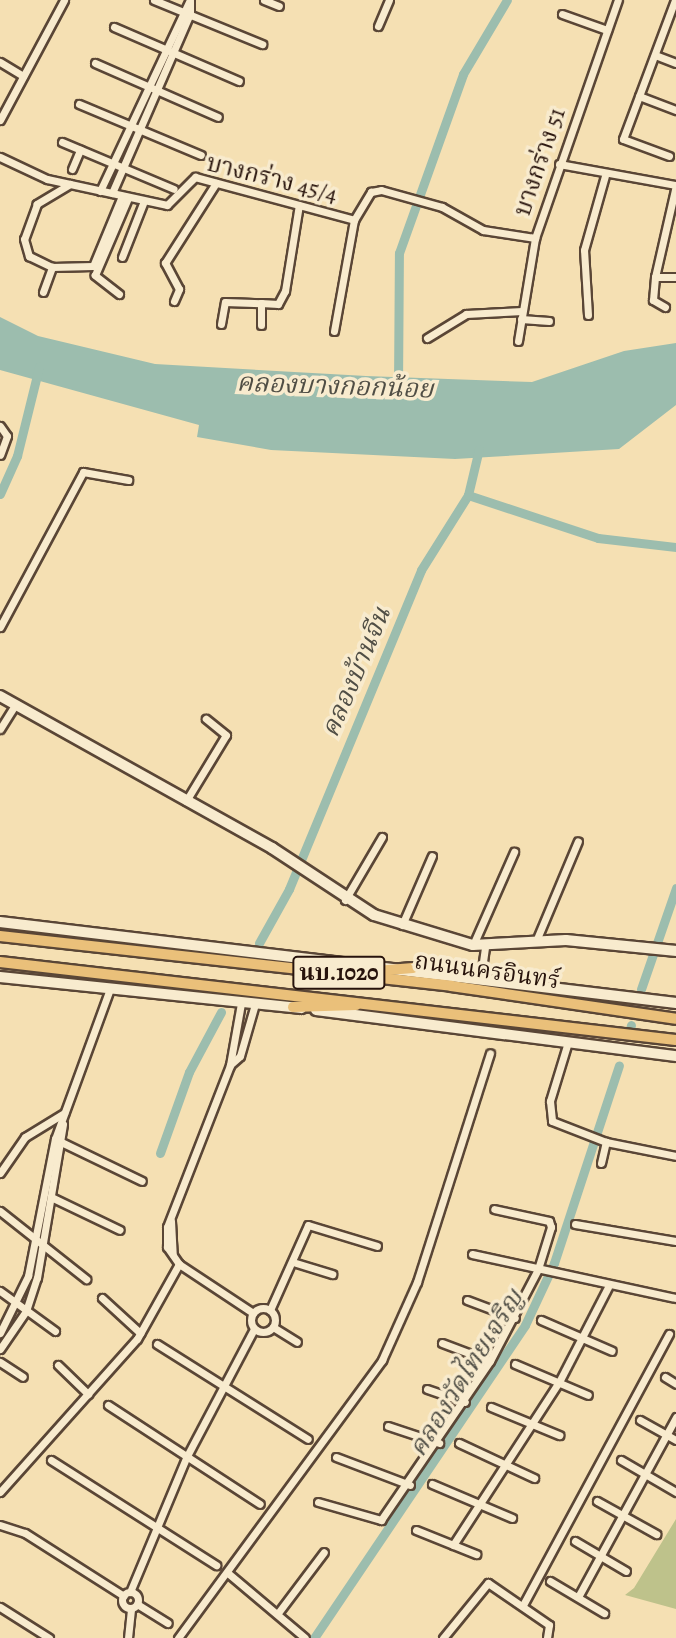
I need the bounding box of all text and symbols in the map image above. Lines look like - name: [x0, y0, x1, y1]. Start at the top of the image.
- street label: บางกร่าง 51: [508, 104, 572, 220]
- street label: บางกร่าง 45/4: [204, 149, 340, 209]
- water label: คลองบางกอกน้อย: [236, 367, 434, 405]
- water label: คลองบ้านจีน: [315, 602, 397, 742]
- street label: ถนนนครอินทร์: [412, 947, 562, 995]
- road number: นบ.1020: [292, 954, 386, 992]
- water label: คลองวัดไทยเจริญ: [402, 1284, 530, 1462]

